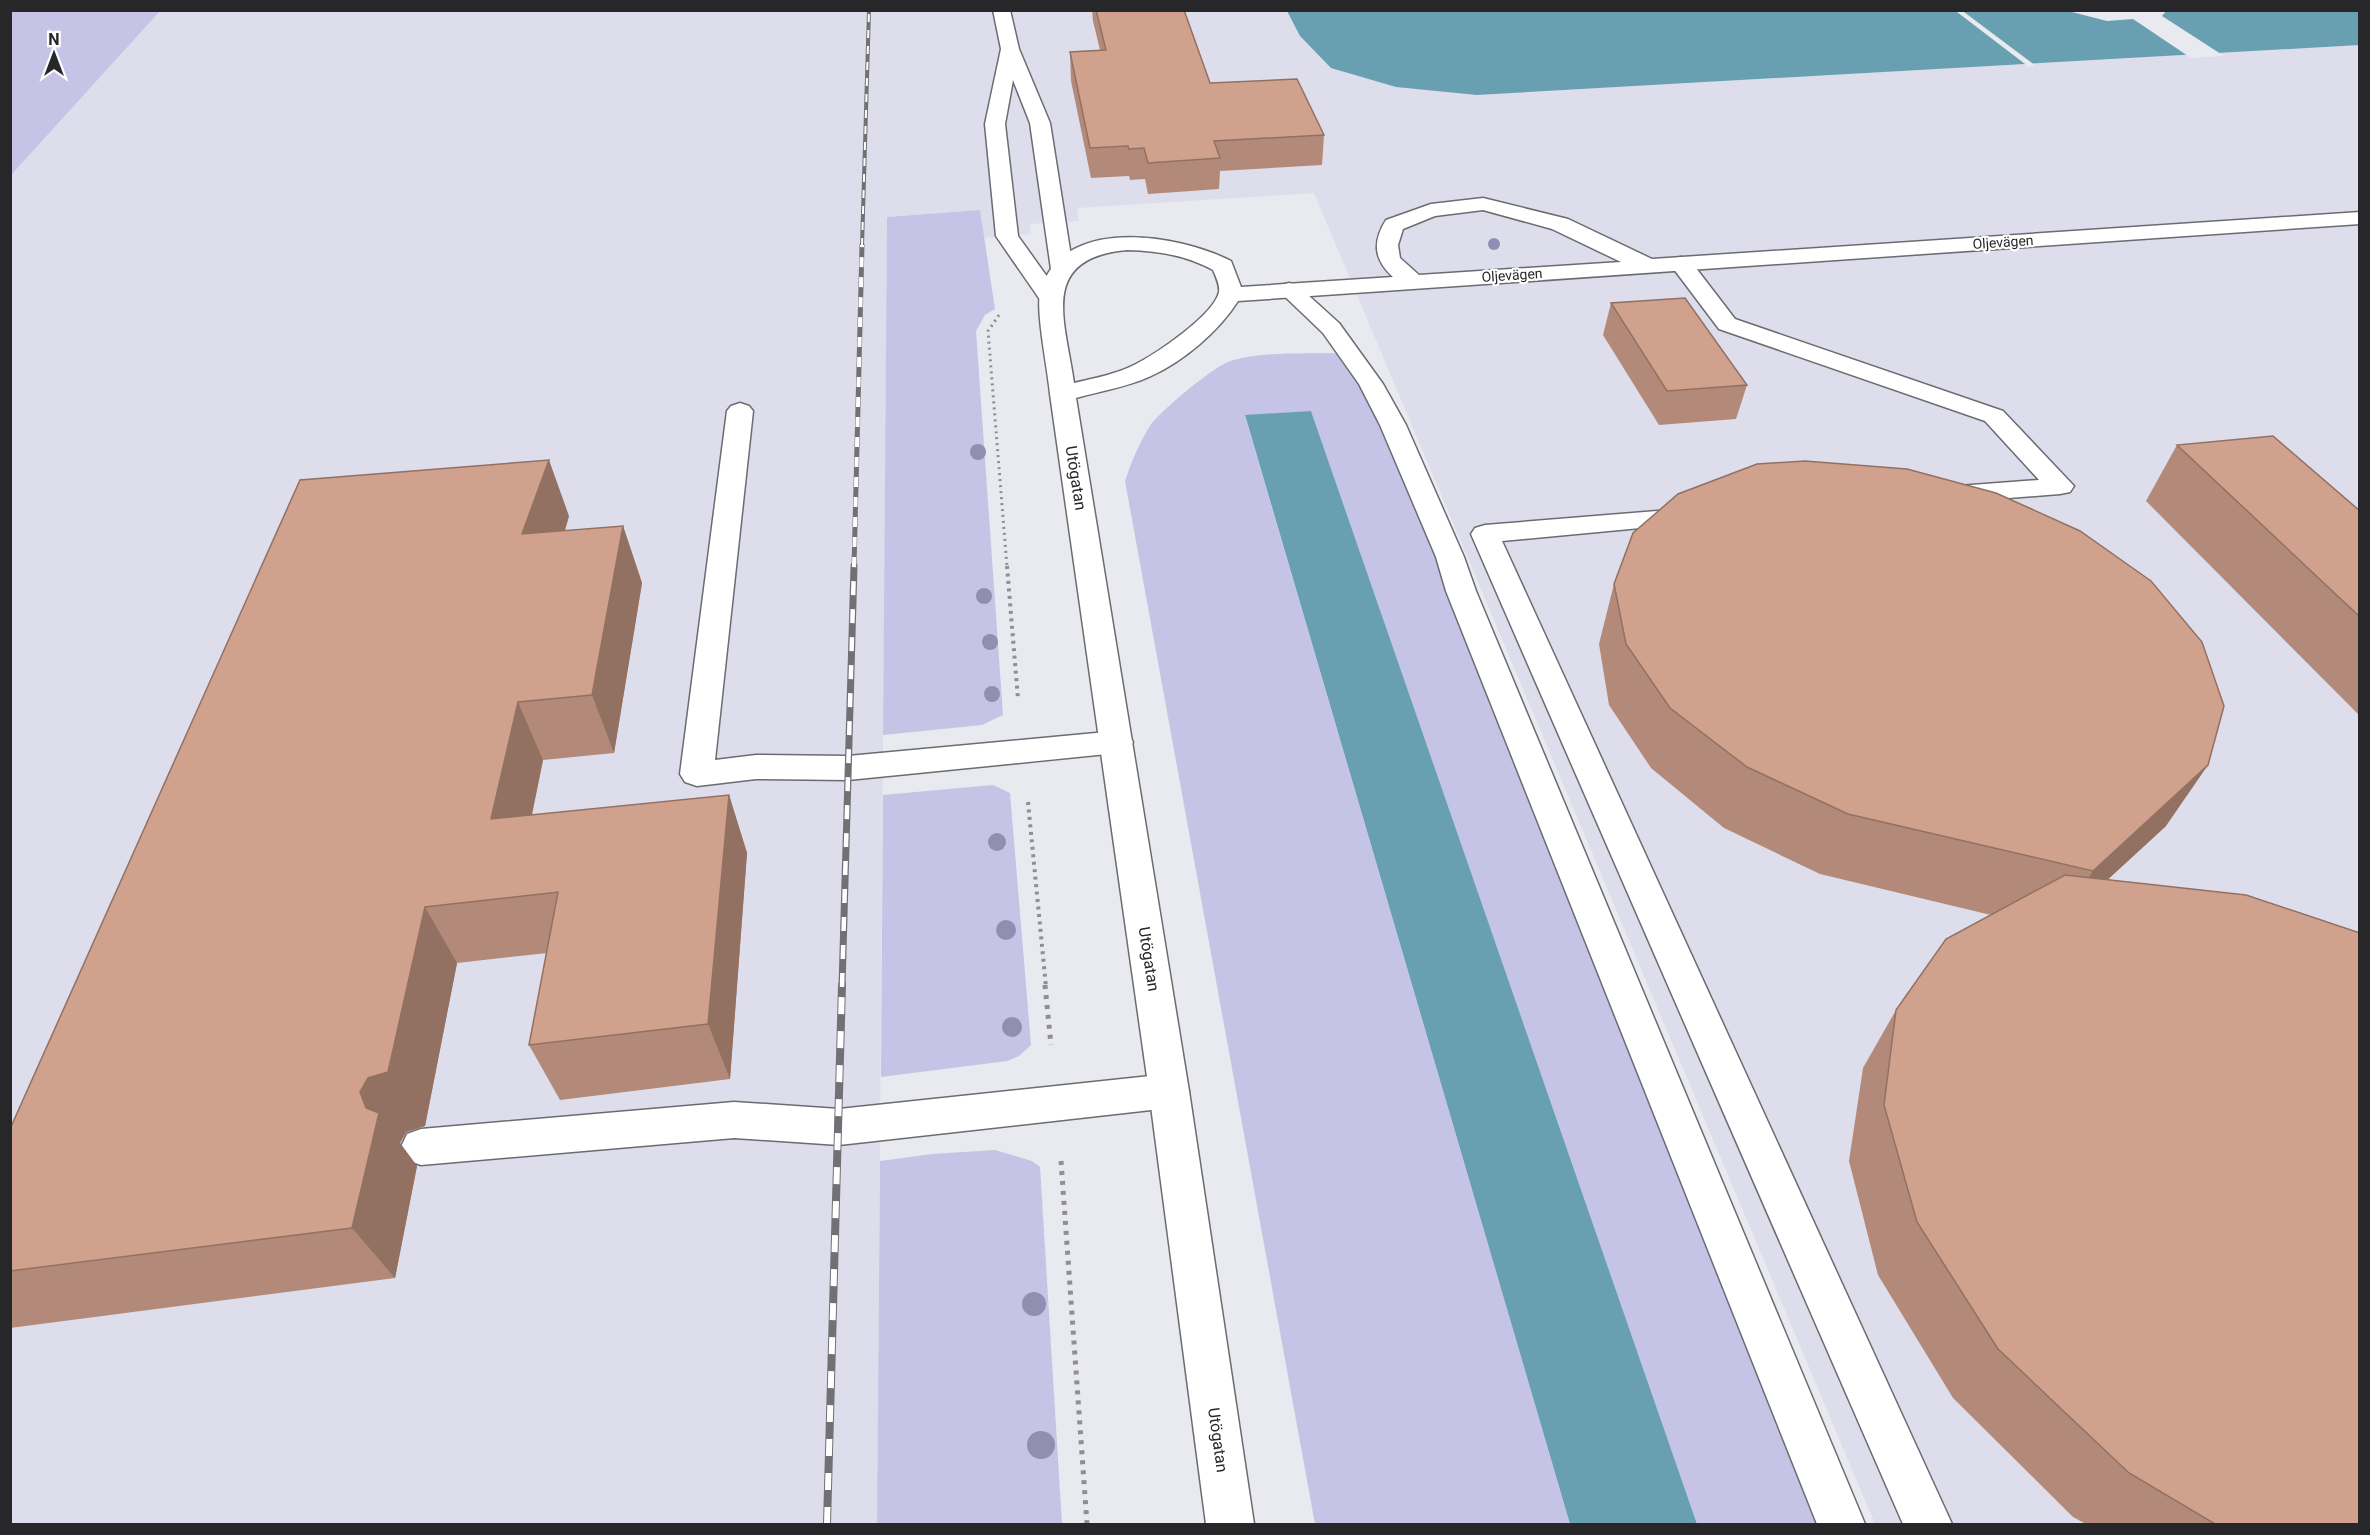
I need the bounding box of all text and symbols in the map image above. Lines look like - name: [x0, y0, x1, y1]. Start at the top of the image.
- north arrow: [24, 24, 84, 84]
- text: N: [48, 30, 60, 49]
- street label: Oljevägen: [1972, 232, 2034, 252]
- street label: Oljevägen: [1481, 265, 1543, 285]
- street label: Utögatan: [1062, 444, 1090, 512]
- street label: Utögatan: [1135, 925, 1163, 993]
- street label: Utögatan: [1204, 1406, 1232, 1474]

